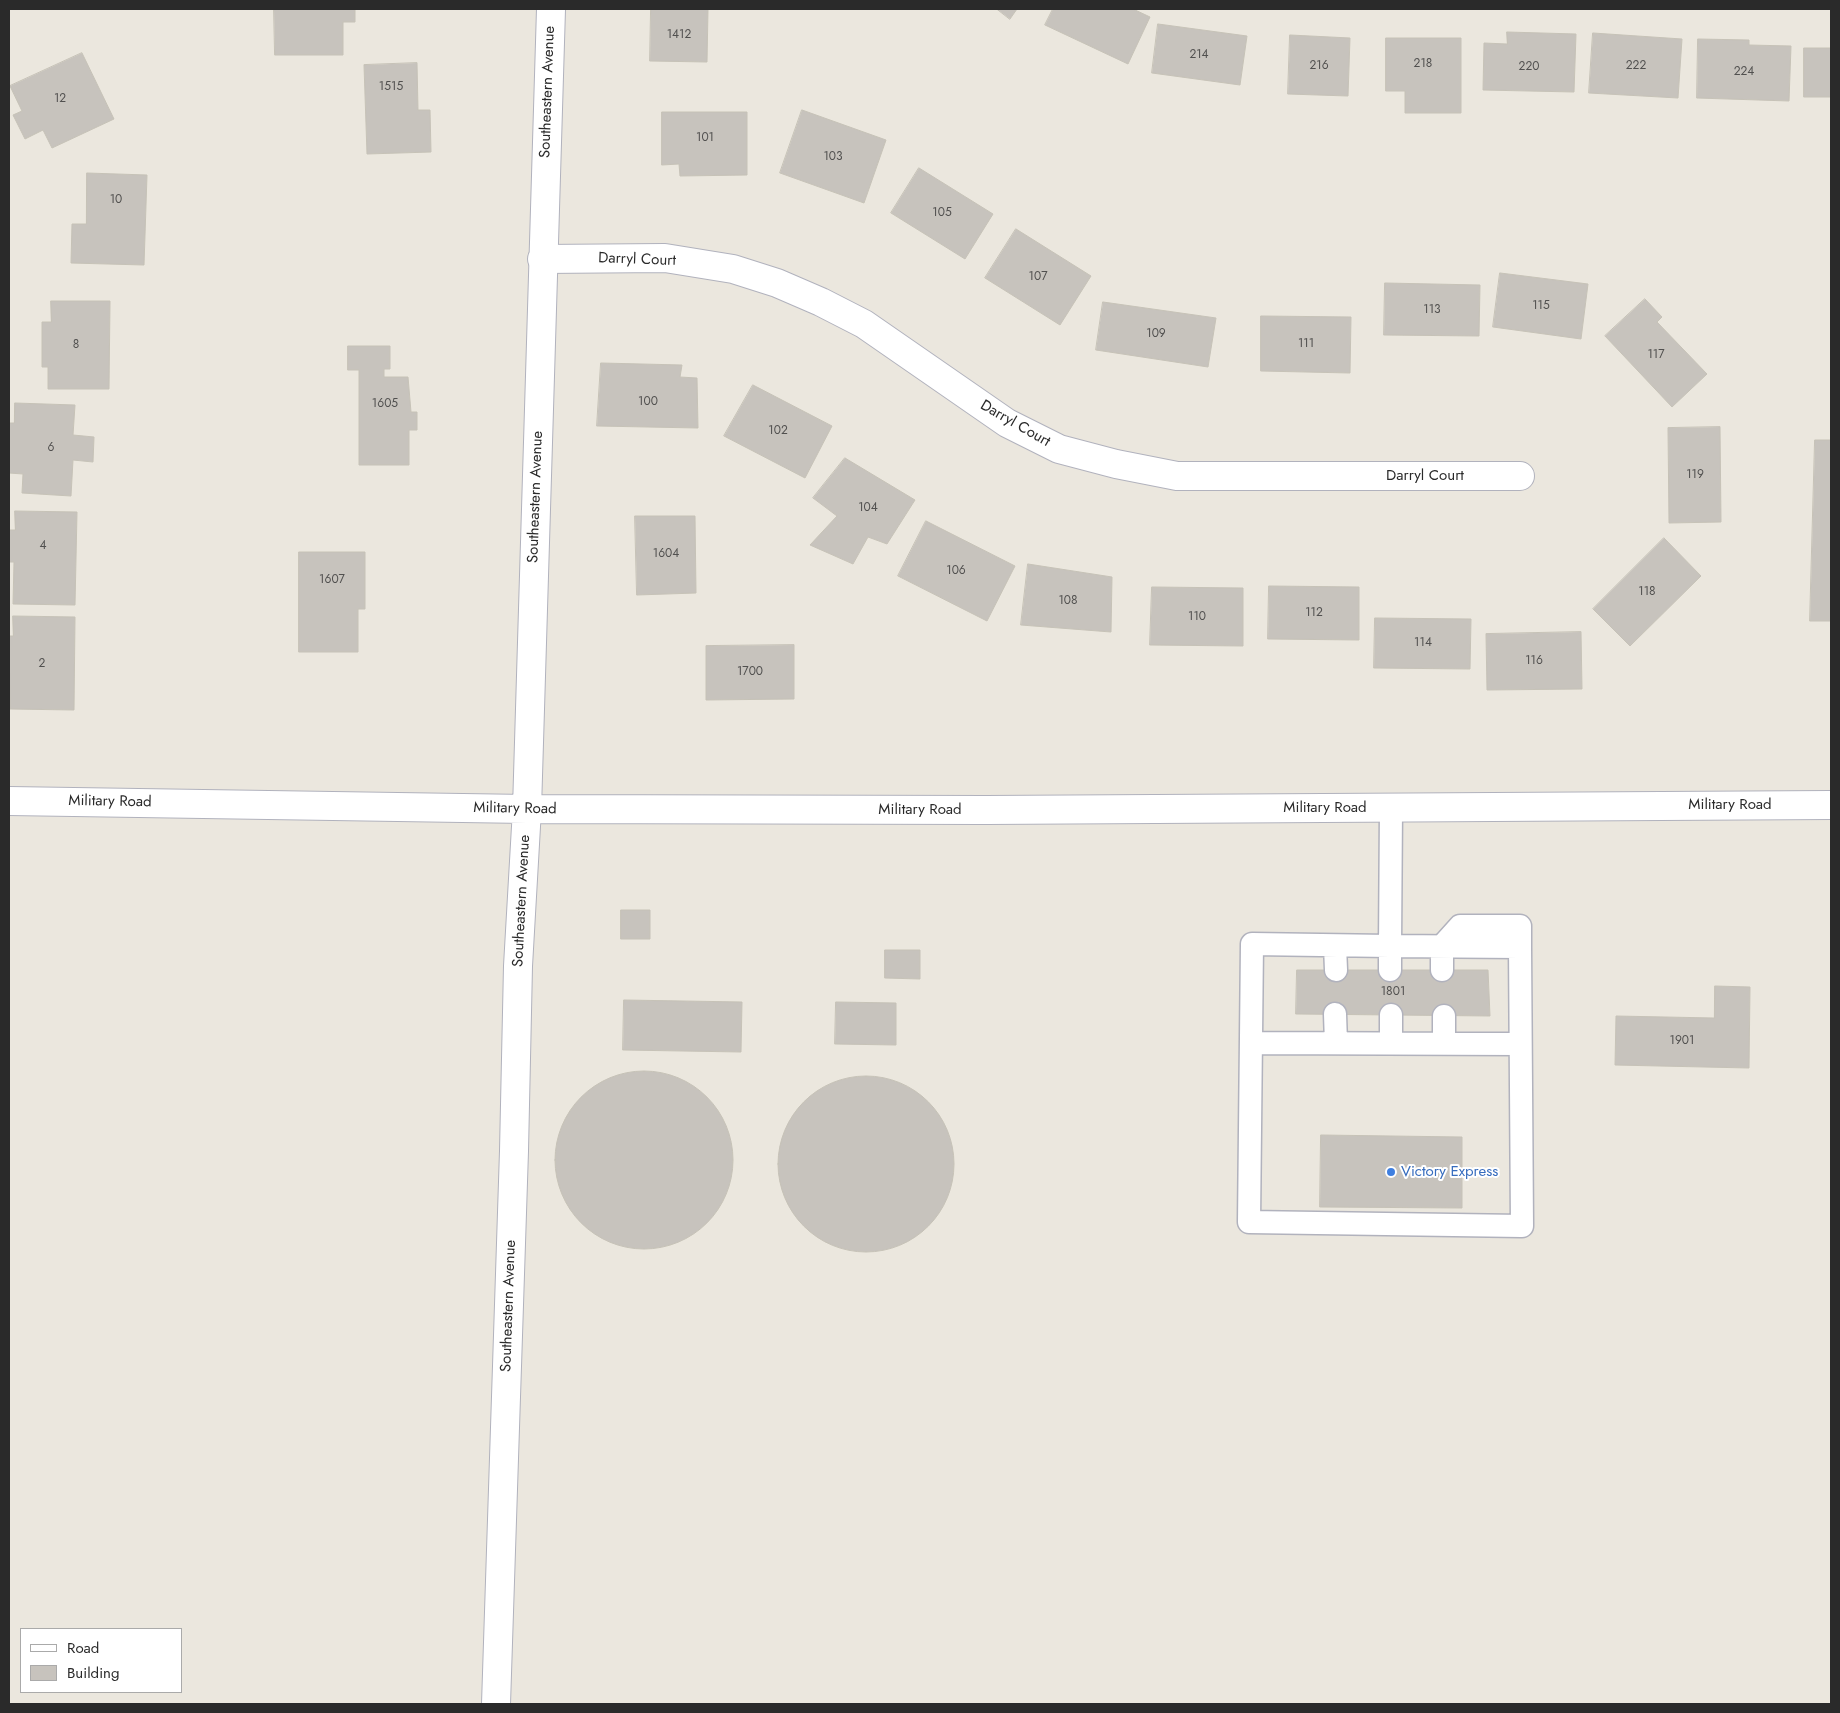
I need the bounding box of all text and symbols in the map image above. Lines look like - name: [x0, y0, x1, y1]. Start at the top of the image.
- street label: Southeastern Avenue: [537, 26, 559, 158]
- house number: 1412: [667, 28, 691, 42]
- house number: 214: [1189, 48, 1209, 62]
- house number: 218: [1414, 57, 1432, 71]
- house number: 216: [1309, 59, 1329, 73]
- house number: 222: [1626, 59, 1646, 73]
- house number: 220: [1519, 60, 1539, 74]
- house number: 224: [1734, 65, 1754, 79]
- house number: 1515: [379, 80, 403, 94]
- house number: 12: [54, 92, 66, 106]
- house number: 101: [696, 131, 714, 145]
- house number: 103: [823, 150, 843, 164]
- house number: 10: [110, 193, 122, 207]
- house number: 105: [932, 206, 952, 220]
- street label: Darryl Court: [598, 250, 676, 270]
- house number: 107: [1029, 270, 1047, 284]
- house number: 115: [1532, 299, 1550, 313]
- house number: 113: [1423, 303, 1441, 317]
- house number: 109: [1146, 327, 1166, 341]
- house number: 111: [1298, 337, 1314, 351]
- house number: 8: [73, 338, 79, 352]
- house number: 117: [1647, 348, 1665, 362]
- house number: 100: [638, 395, 658, 409]
- house number: 1605: [372, 397, 398, 411]
- street label: Darryl Court: [977, 397, 1053, 451]
- house number: 102: [768, 424, 788, 438]
- street label: Southeastern Avenue: [525, 431, 547, 563]
- house number: 6: [48, 441, 54, 455]
- street label: Darryl Court: [1386, 467, 1464, 485]
- house number: 119: [1686, 468, 1704, 482]
- house number: 104: [858, 501, 878, 515]
- house number: 4: [40, 539, 46, 553]
- house number: 1604: [653, 547, 679, 561]
- house number: 106: [946, 564, 966, 578]
- house number: 1607: [319, 573, 345, 587]
- house number: 118: [1638, 585, 1656, 599]
- house number: 108: [1058, 594, 1078, 608]
- house number: 112: [1305, 606, 1323, 620]
- house number: 110: [1188, 610, 1206, 624]
- house number: 114: [1414, 636, 1432, 650]
- house number: 116: [1525, 654, 1543, 668]
- house number: 2: [39, 657, 45, 671]
- house number: 1700: [737, 665, 763, 679]
- street label: Military Road: [68, 792, 152, 812]
- street label: Military Road: [1688, 796, 1772, 814]
- street label: Military Road: [473, 799, 557, 819]
- street label: Military Road: [1283, 799, 1367, 817]
- street label: Military Road: [878, 801, 962, 819]
- street label: Southeastern Avenue: [510, 834, 534, 968]
- house number: 1801: [1381, 985, 1405, 999]
- house number: 1901: [1670, 1034, 1694, 1048]
- place label: Victory Express: [1401, 1163, 1498, 1181]
- marker: Victory Express: [1385, 1166, 1397, 1178]
- street label: Southeastern Avenue: [498, 1240, 520, 1372]
- legend: [20, 1628, 182, 1693]
- text: Road: [67, 1637, 99, 1659]
- text: Building: [67, 1662, 119, 1684]

